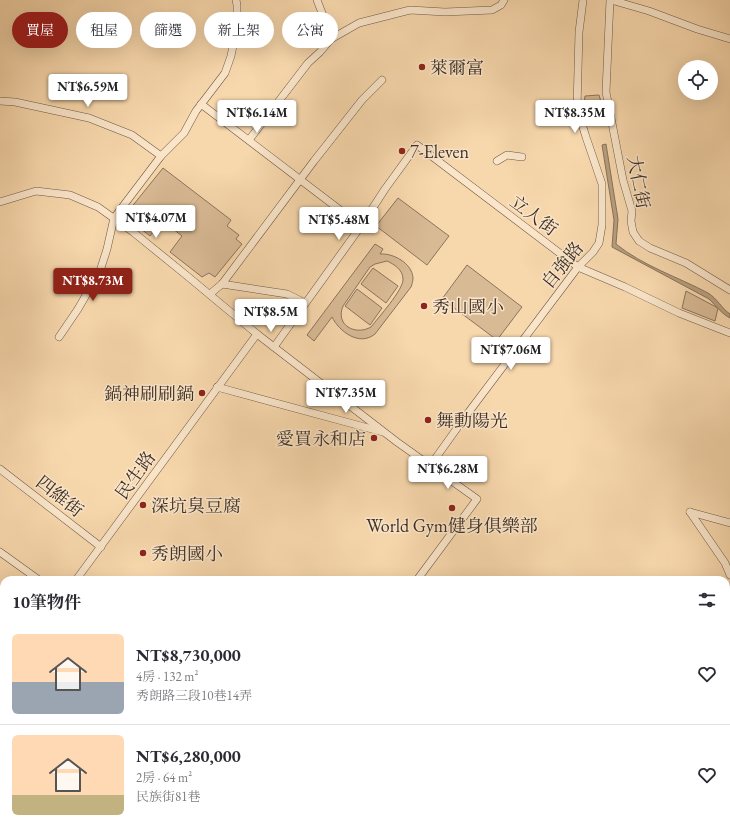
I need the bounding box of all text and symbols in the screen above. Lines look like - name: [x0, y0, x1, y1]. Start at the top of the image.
- chip: 買屋: [12, 12, 68, 48]
- chip: 租屋: [76, 12, 132, 48]
- chip: 篩選: [140, 12, 196, 48]
- chip: 新上架: [204, 12, 274, 48]
- chip: 公寓: [282, 12, 338, 48]
- place label: 萊爾富: [430, 56, 484, 79]
- map controls: [678, 60, 718, 100]
- button: locate: [678, 60, 718, 100]
- marker: 萊爾富: [417, 62, 427, 72]
- pin: NT$6.59M: [47, 74, 129, 108]
- text: NT$6.59M: [57, 78, 119, 95]
- pin: NT$6.14M: [216, 100, 298, 134]
- pin: NT$8.35M: [534, 100, 616, 134]
- text: NT$6.14M: [226, 104, 288, 121]
- text: NT$8.35M: [544, 104, 606, 121]
- place label: 7-Eleven: [410, 140, 470, 163]
- marker: 7-Eleven: [397, 146, 407, 156]
- street label: 大仁街: [623, 153, 655, 211]
- street label: 立人街: [506, 190, 562, 240]
- pin: NT$4.07M: [115, 205, 197, 239]
- pin: NT$5.48M: [298, 207, 380, 241]
- text: NT$4.07M: [125, 209, 187, 226]
- text: NT$5.48M: [308, 211, 370, 228]
- street label: 自強路: [536, 237, 588, 293]
- pin: NT$8.73M: [52, 268, 134, 302]
- text: NT$8.73M: [62, 272, 124, 289]
- place label: 秀山國小: [432, 295, 504, 318]
- pin: NT$8.5M: [234, 299, 308, 333]
- marker: 秀山國小: [419, 301, 429, 311]
- text: NT$8.5M: [244, 303, 298, 320]
- pin: NT$7.06M: [470, 337, 552, 371]
- text: NT$7.06M: [480, 341, 542, 358]
- pin: NT$7.35M: [305, 380, 387, 414]
- place label: 鍋神刷刷鍋: [104, 382, 194, 405]
- text: NT$7.35M: [315, 384, 377, 401]
- marker: 鍋神刷刷鍋: [197, 388, 207, 398]
- place label: 舞動陽光: [436, 409, 508, 432]
- marker: 舞動陽光: [423, 415, 433, 425]
- place label: 愛買永和店: [276, 427, 366, 450]
- marker: 愛買永和店: [369, 433, 379, 443]
- street label: 民生路: [110, 446, 160, 504]
- pin: NT$6.28M: [407, 456, 489, 490]
- text: NT$6.28M: [417, 460, 479, 477]
- street label: 四維街: [32, 470, 88, 522]
- place label: 深坑臭豆腐: [151, 494, 241, 517]
- marker: 深坑臭豆腐: [138, 500, 148, 510]
- marker: World Gym健身俱樂部: [447, 503, 457, 513]
- place label: World Gym健身俱樂部: [366, 514, 538, 537]
- place label: 秀朗國小: [151, 542, 223, 565]
- marker: 秀朗國小: [138, 548, 148, 558]
- icon: filters: [696, 589, 718, 611]
- text: 10筆物件: [12, 591, 81, 613]
- text: NT$8,730,000: [136, 644, 241, 666]
- icon: home: [44, 650, 92, 698]
- icon: heart: [696, 663, 718, 685]
- text: 4房 · 132 m²: [136, 668, 198, 685]
- text: 秀朗路三段10巷14弄: [136, 687, 252, 704]
- text: NT$6,280,000: [136, 745, 241, 767]
- icon: home: [44, 751, 92, 799]
- icon: heart: [696, 764, 718, 786]
- text: 2房 · 64 m²: [136, 769, 192, 786]
- text: 民族街81巷: [136, 788, 200, 805]

